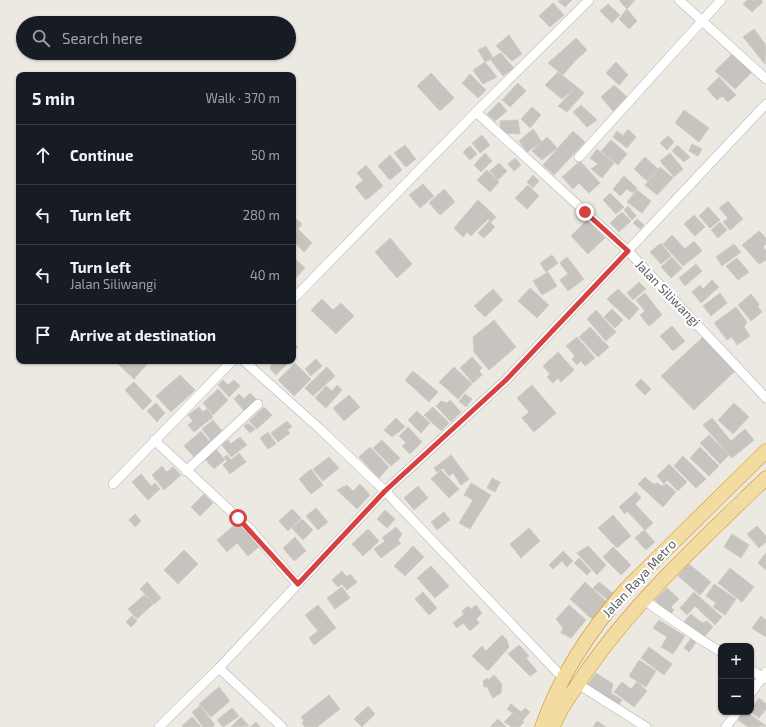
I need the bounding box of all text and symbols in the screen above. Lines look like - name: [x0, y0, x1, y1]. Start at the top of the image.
- search box: [16, 16, 296, 60]
- icon: search: [30, 27, 52, 49]
- text: Search here: [62, 29, 143, 47]
- text: 5 min: [32, 88, 75, 108]
- text: Walk · 370 m: [205, 90, 280, 106]
- icon: ahead: [32, 144, 54, 166]
- text: Continue: [70, 146, 133, 164]
- text: 50 m: [251, 147, 280, 163]
- route end: [576, 203, 594, 221]
- icon: left: [32, 204, 54, 226]
- text: Turn left: [70, 206, 131, 224]
- text: 280 m: [243, 207, 280, 223]
- street label: Jalan Siliwangi: [632, 256, 704, 330]
- text: Turn left: [70, 258, 131, 276]
- icon: left: [32, 264, 54, 286]
- text: 40 m: [250, 267, 280, 283]
- text: Jalan Siliwangi: [70, 276, 156, 292]
- icon: arrive: [32, 324, 54, 346]
- text: Arrive at destination: [70, 326, 216, 344]
- route start: [229, 509, 247, 527]
- street label: Jalan Raya Metro: [599, 536, 679, 620]
- map controls: [718, 643, 754, 715]
- button: +: [718, 643, 754, 679]
- button: −: [718, 679, 754, 715]

